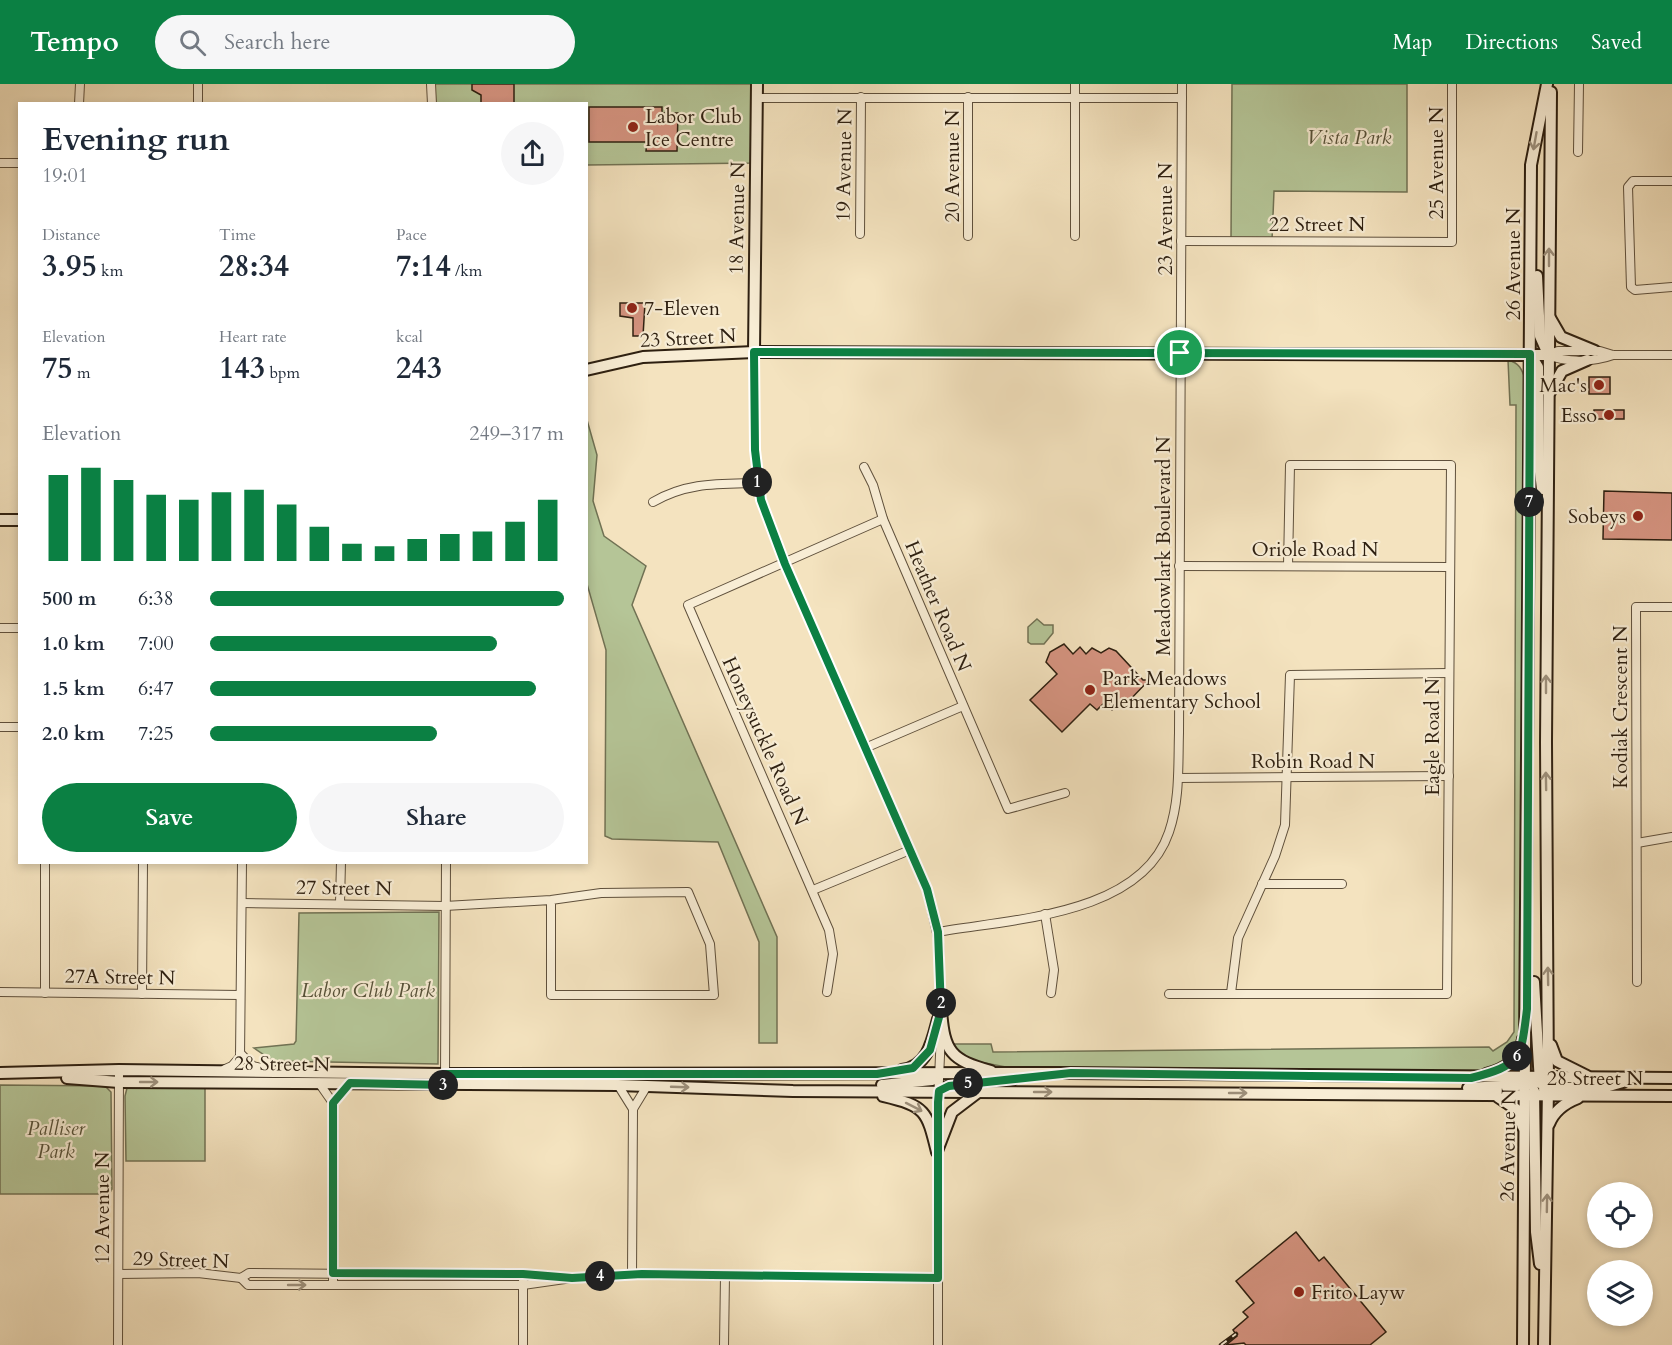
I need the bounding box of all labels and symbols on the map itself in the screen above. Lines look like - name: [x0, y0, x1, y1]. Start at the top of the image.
- place label: Labor Club Ice Centre: [645, 103, 742, 153]
- street label: 25 Avenue N: [1423, 106, 1450, 220]
- street label: 19 Avenue N: [830, 108, 858, 222]
- street label: 20 Avenue N: [939, 109, 966, 223]
- marker: Labor Club Ice Centre: [626, 120, 640, 134]
- park label: Vista Park: [1307, 124, 1392, 151]
- one-way arrow: [1529, 131, 1540, 150]
- street label: 18 Avenue N: [723, 161, 751, 275]
- street label: 23 Avenue N: [1152, 162, 1179, 276]
- street label: 26 Avenue N: [1500, 207, 1527, 321]
- street label: 22 Street N: [1269, 211, 1365, 238]
- one-way arrow: [1543, 247, 1555, 267]
- place label: 7-Eleven: [644, 295, 721, 322]
- marker: 7-Eleven: [625, 301, 639, 315]
- street label: 23 Street N: [639, 322, 737, 354]
- pin: [1154, 327, 1205, 378]
- place label: Mac's: [1539, 372, 1587, 399]
- marker: Mac's: [1592, 378, 1606, 392]
- place label: Esso: [1560, 402, 1597, 429]
- marker: Esso: [1602, 408, 1616, 422]
- street label: Meadowlark Boulevard N: [1150, 436, 1177, 656]
- pin: 1: [742, 467, 772, 497]
- pin: 7: [1514, 487, 1544, 517]
- place label: Sobeys: [1568, 503, 1626, 530]
- marker: Sobeys: [1631, 509, 1645, 523]
- street label: Heather Road N: [898, 536, 978, 676]
- street label: Oriole Road N: [1252, 536, 1378, 563]
- street label: Kodiak Crescent N: [1607, 625, 1634, 789]
- street label: Honeysuckle Road N: [716, 652, 814, 830]
- place label: Park Meadows Elementary School: [1102, 665, 1261, 715]
- one-way arrow: [1540, 674, 1552, 694]
- street label: Eagle Road N: [1419, 678, 1446, 796]
- marker: Park Meadows Elementary School: [1083, 683, 1097, 697]
- street label: Robin Road N: [1251, 748, 1375, 775]
- one-way arrow: [1540, 772, 1552, 792]
- street label: 27 Street N: [296, 874, 392, 902]
- street label: 27A Street N: [64, 963, 176, 991]
- one-way arrow: [1542, 967, 1554, 987]
- park label: Labor Club Park: [301, 977, 435, 1004]
- pin: 2: [926, 988, 956, 1018]
- pin: 6: [1502, 1041, 1532, 1071]
- street label: 28 Street N: [234, 1050, 330, 1078]
- street label: 28 Street N: [1547, 1065, 1643, 1092]
- pin: 5: [953, 1068, 983, 1098]
- pin: 3: [428, 1070, 458, 1100]
- one-way arrow: [139, 1076, 159, 1088]
- one-way arrow: [670, 1081, 690, 1092]
- one-way arrow: [1032, 1086, 1052, 1098]
- one-way arrow: [1227, 1087, 1247, 1099]
- street label: 26 Avenue N: [1494, 1088, 1522, 1202]
- one-way arrow: [905, 1101, 922, 1113]
- park label: Palliser Park: [27, 1115, 87, 1165]
- street label: 12 Avenue N: [89, 1151, 116, 1265]
- one-way arrow: [1541, 1193, 1552, 1213]
- street label: 29 Street N: [132, 1245, 230, 1275]
- pin: 4: [585, 1261, 615, 1291]
- one-way arrow: [286, 1279, 306, 1291]
- place label: Frito Layw: [1311, 1279, 1405, 1306]
- marker: Frito Layw: [1292, 1285, 1306, 1299]

